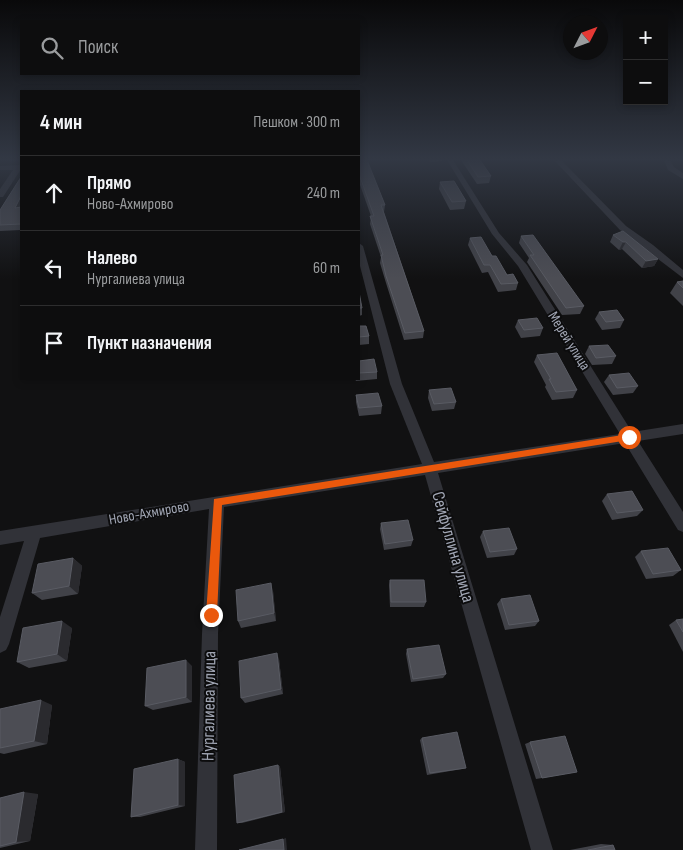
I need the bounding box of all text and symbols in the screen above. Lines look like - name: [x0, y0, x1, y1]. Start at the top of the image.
- north arrow: [563, 15, 608, 60]
- map controls: [623, 15, 668, 105]
- button: +: [623, 15, 668, 60]
- search box: [20, 20, 360, 75]
- icon: search: [38, 34, 66, 62]
- text: Поиск: [78, 36, 118, 59]
- button: −: [623, 60, 668, 105]
- text: 4 мин: [40, 110, 82, 135]
- text: Пешком · 300 m: [253, 113, 340, 132]
- text: Прямо: [87, 172, 131, 195]
- icon: ahead: [40, 179, 68, 207]
- text: 240 m: [307, 184, 340, 203]
- text: Ново-Ахмирово: [87, 195, 173, 214]
- text: Налево: [87, 247, 137, 270]
- icon: left: [40, 254, 68, 282]
- text: 60 m: [313, 259, 340, 278]
- text: Нургалиева улица: [87, 270, 185, 289]
- street label: Мерей улица: [544, 308, 595, 374]
- icon: arrive: [40, 329, 68, 357]
- text: Пункт назначения: [87, 332, 212, 355]
- route start: [618, 426, 641, 449]
- street label: Сейфуллина улица: [427, 489, 479, 605]
- street label: Ново-Ахмирово: [107, 497, 191, 529]
- route end: [200, 604, 223, 627]
- street label: Нургалиева улица: [198, 651, 220, 761]

